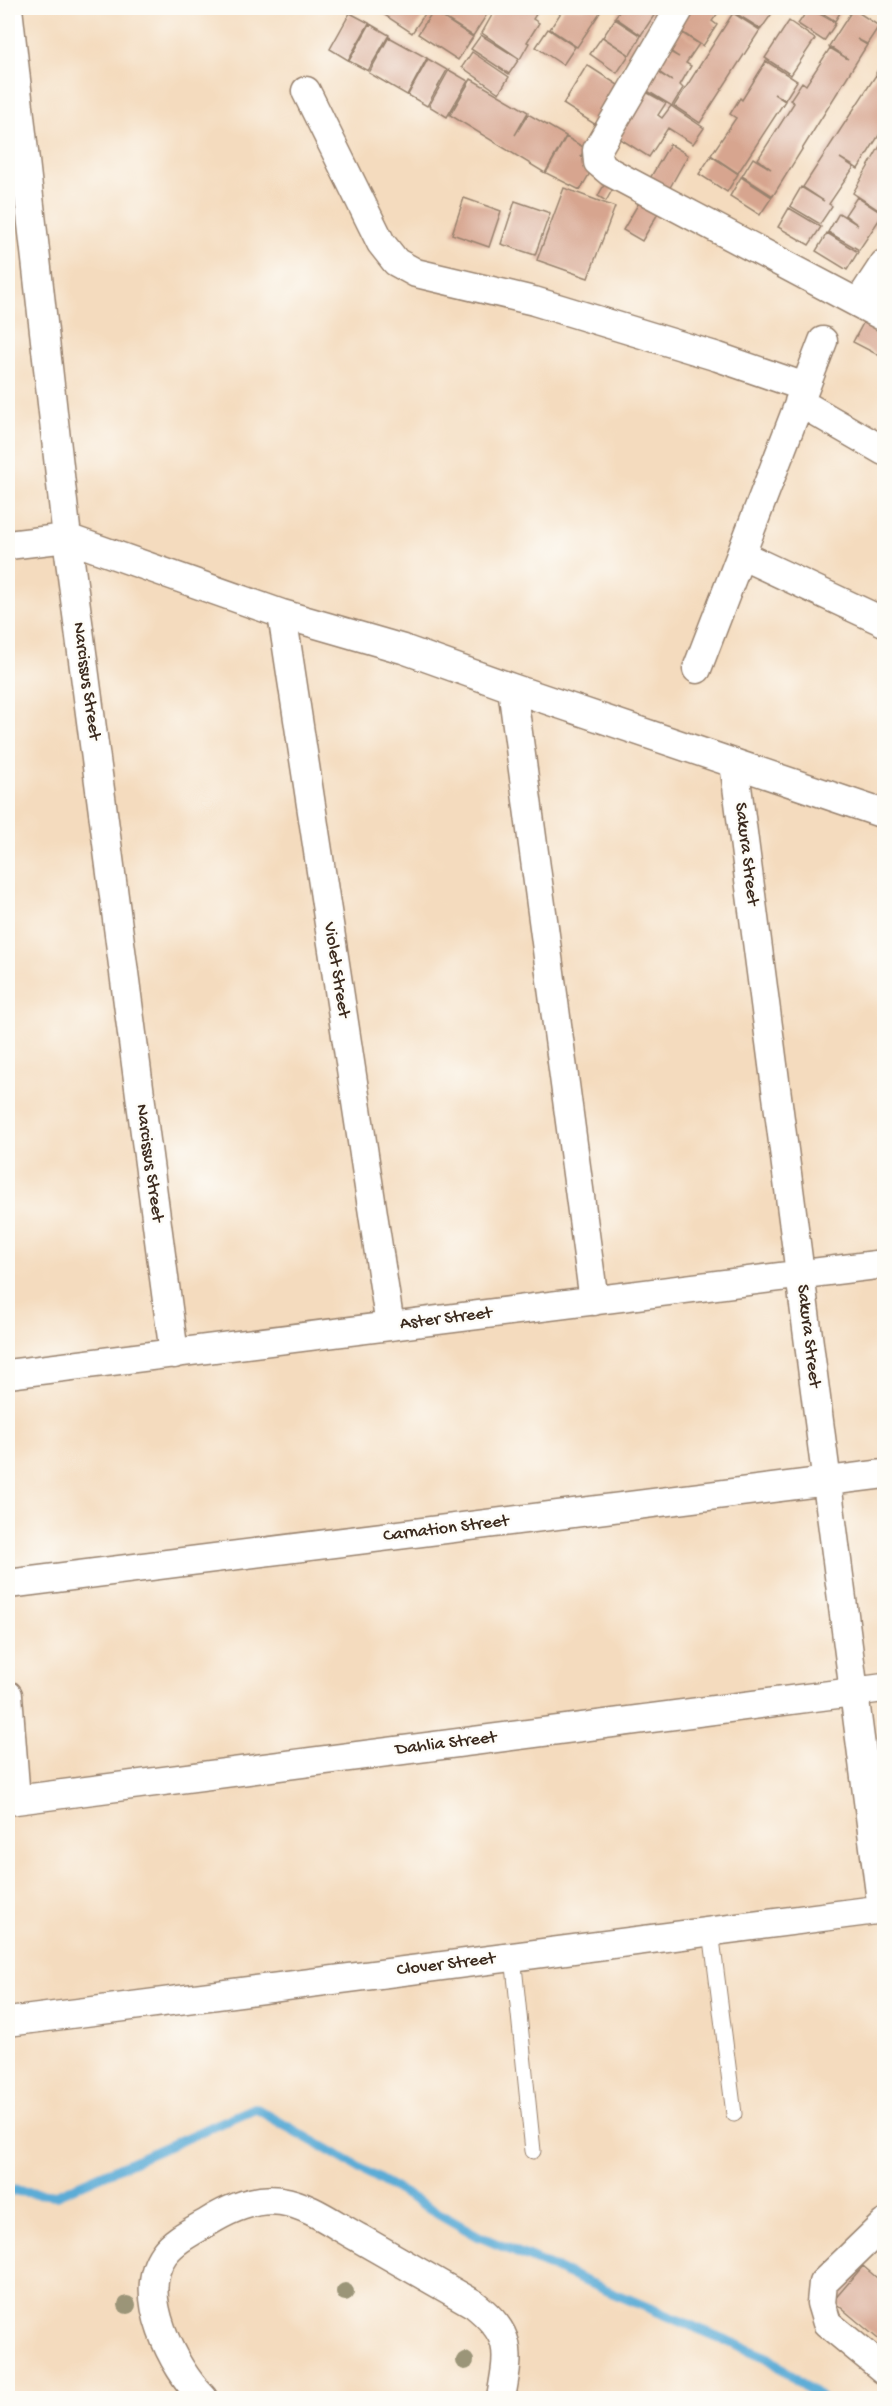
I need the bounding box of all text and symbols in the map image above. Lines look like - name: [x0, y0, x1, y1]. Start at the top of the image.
- street label: Narcissus Street: [67, 621, 105, 743]
- street label: Sakura Street: [729, 801, 763, 908]
- street label: Violet Street: [318, 920, 354, 1021]
- street label: Narcissus Street: [130, 1103, 168, 1225]
- street label: Sakura Street: [791, 1283, 825, 1390]
- street label: Aster Street: [399, 1303, 495, 1335]
- street label: Carnation Street: [382, 1511, 511, 1547]
- street label: Dahlia Street: [393, 1727, 499, 1761]
- street label: Clover Street: [396, 1948, 498, 1981]

